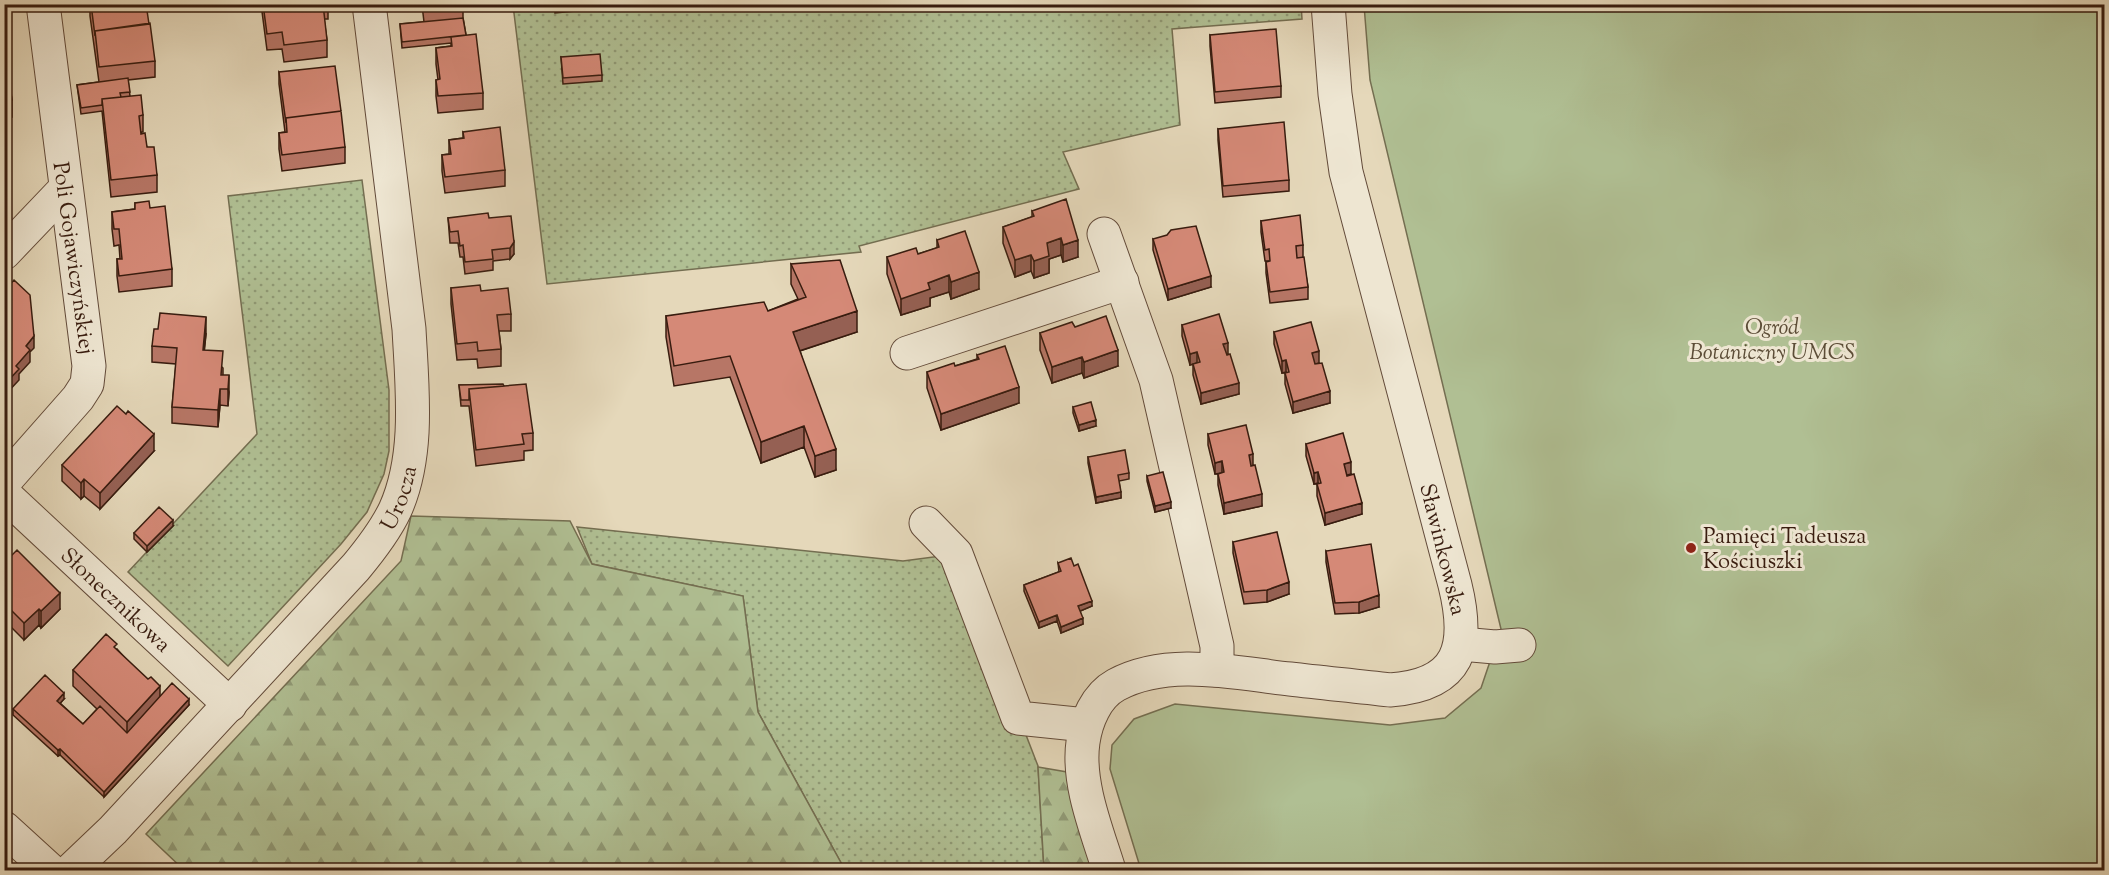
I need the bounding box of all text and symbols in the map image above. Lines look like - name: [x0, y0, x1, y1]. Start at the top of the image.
- street label: Poli Gojawiczyńskiej: [43, 160, 101, 357]
- park label: Ogród Botaniczny UMCS: [1689, 313, 1855, 370]
- street label: Urocza: [374, 463, 427, 538]
- street label: Sławinkowska: [1409, 480, 1473, 619]
- place label: Pamięci Tadeusza Kościuszki: [1703, 522, 1866, 579]
- street label: Słonecznikowa: [52, 541, 177, 661]
- marker: Pamięci Tadeusza Kościuszki: [1684, 541, 1698, 555]

